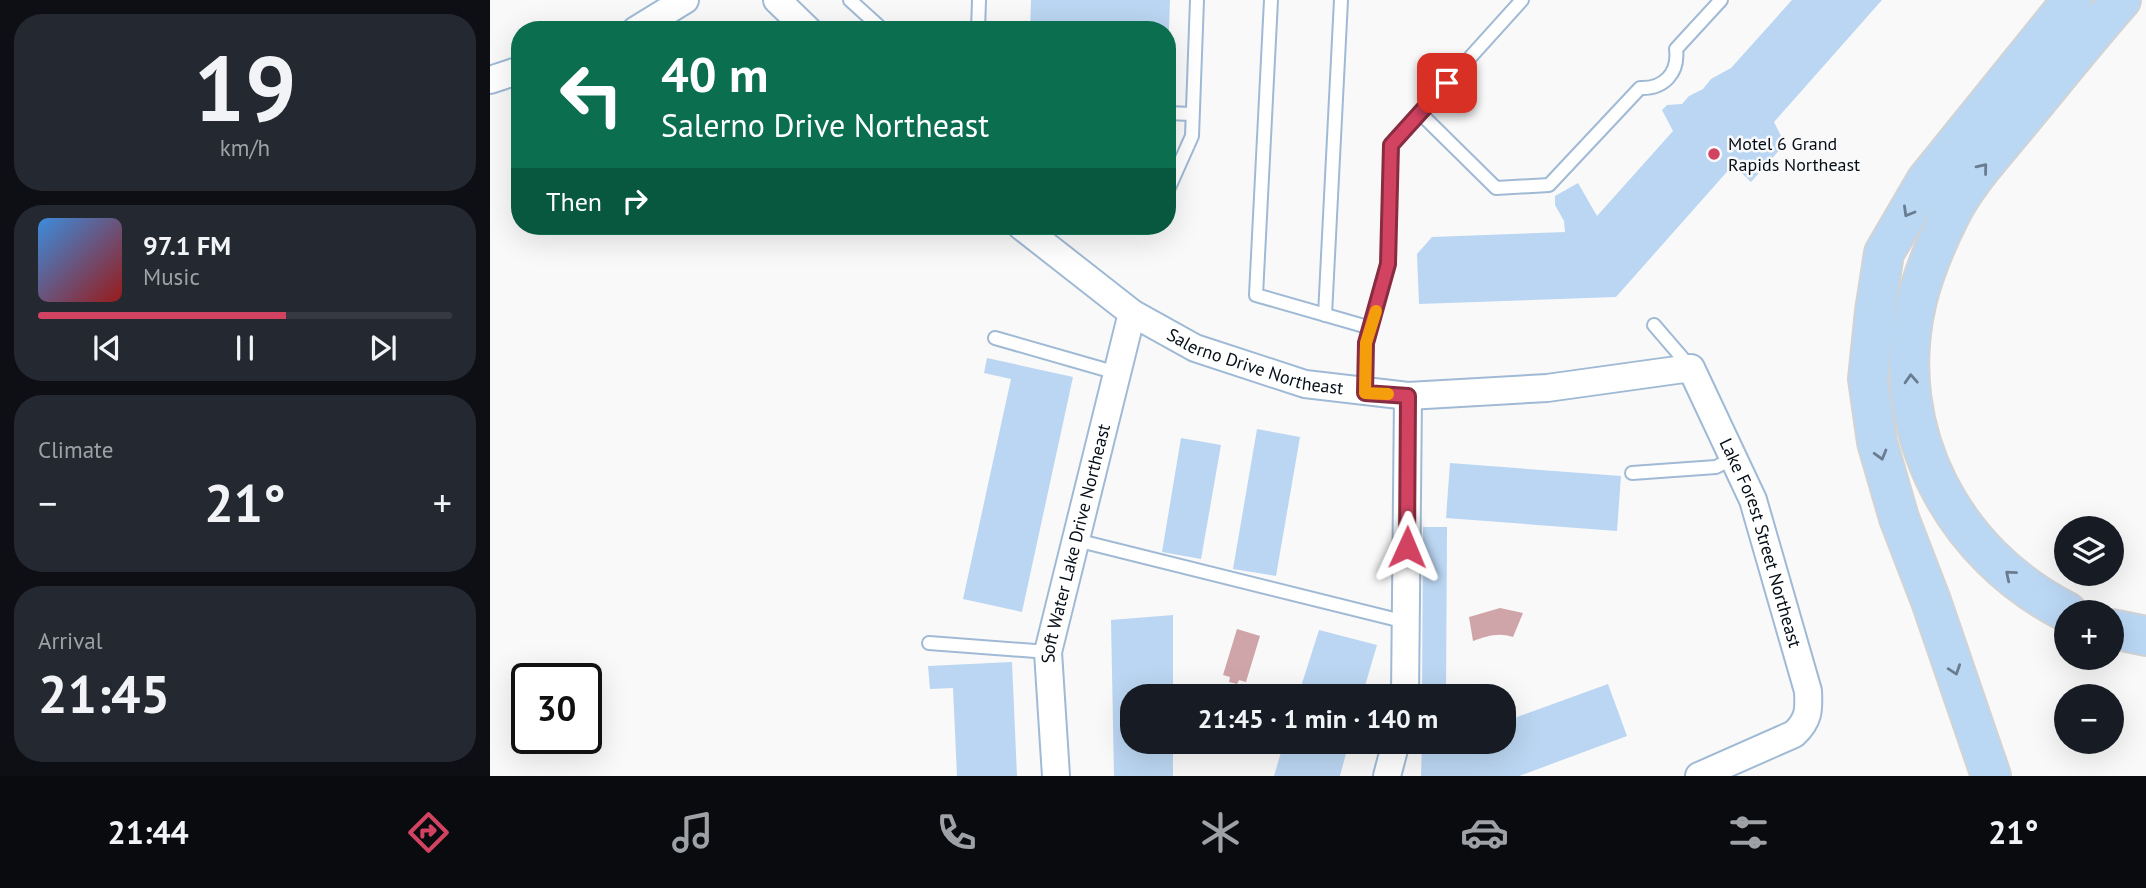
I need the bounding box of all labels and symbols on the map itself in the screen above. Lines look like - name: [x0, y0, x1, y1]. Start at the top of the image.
- pin: [1417, 53, 1477, 113]
- place label: Motel 6 Grand Rapids Northeast: [1728, 132, 1860, 176]
- marker: Motel 6 Grand Rapids Northeast: [1706, 146, 1722, 162]
- one-way arrow: [1974, 163, 1987, 175]
- one-way arrow: [1903, 204, 1916, 217]
- street label: Salerno Drive Northeast: [1163, 323, 1345, 399]
- one-way arrow: [1904, 373, 1919, 384]
- street label: Soft Water Lake Drive Northeast: [1036, 421, 1115, 664]
- street label: Lake Forest Street Northeast: [1715, 434, 1807, 650]
- one-way arrow: [1873, 449, 1888, 461]
- position arrow: [1370, 510, 1444, 584]
- one-way arrow: [2006, 571, 2018, 584]
- speed limit sign: 30: [511, 663, 602, 754]
- one-way arrow: [1947, 663, 1961, 676]

